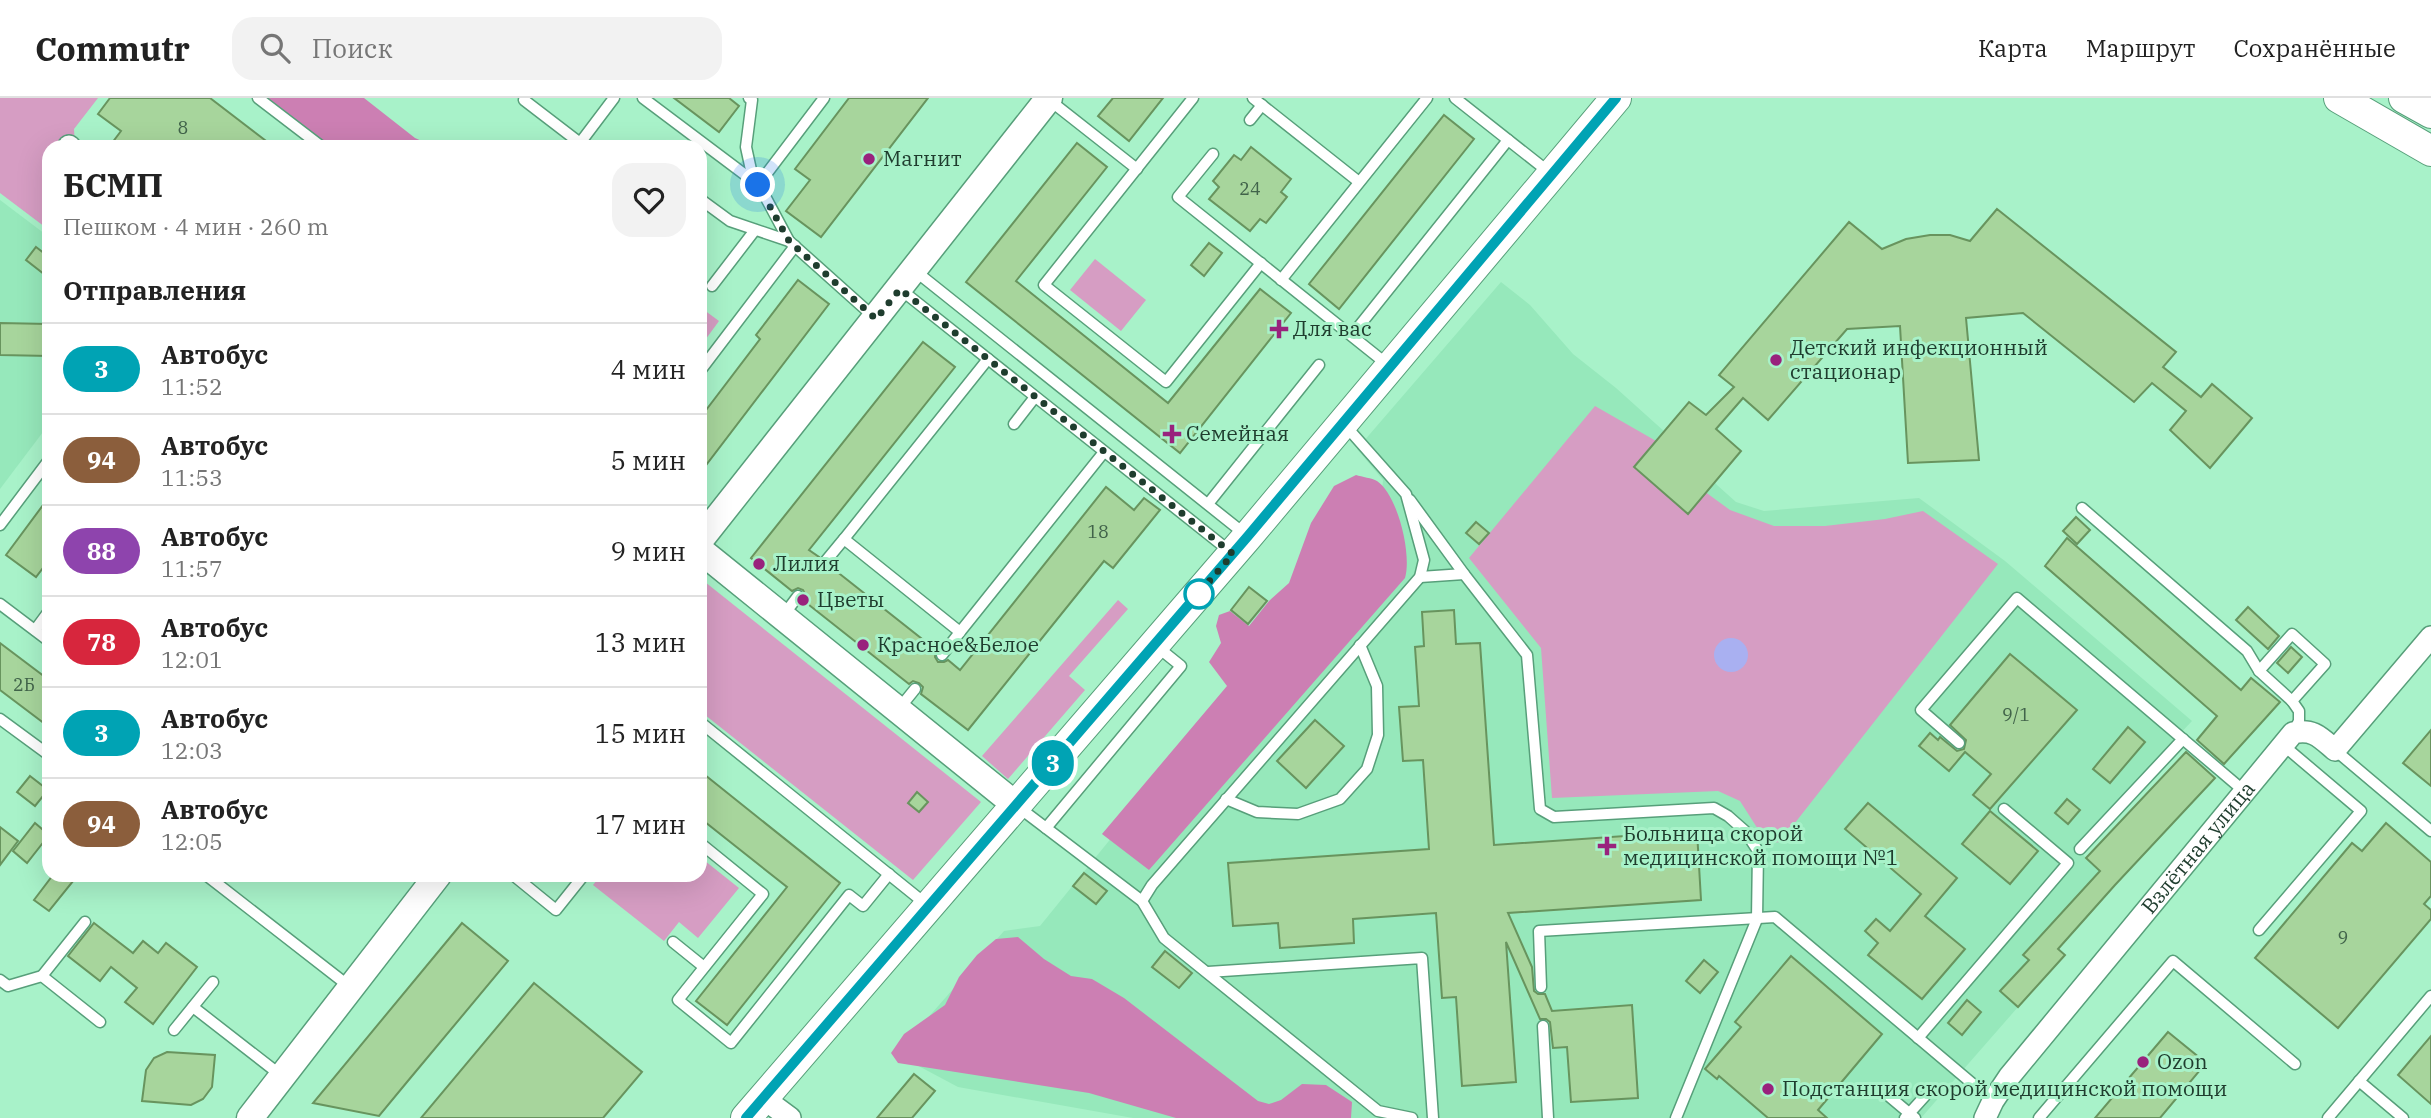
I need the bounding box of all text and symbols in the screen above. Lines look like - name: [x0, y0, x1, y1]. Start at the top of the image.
- search box: [232, 17, 722, 80]
- text: Commutr: [35, 27, 190, 70]
- icon: search: [256, 29, 294, 67]
- text: Поиск: [312, 31, 393, 65]
- text: Карта: [1978, 32, 2048, 64]
- text: Маршрут: [2086, 32, 2195, 64]
- text: Сохранённые: [2233, 32, 2396, 64]
- house number: 8: [178, 116, 188, 139]
- place label: Магнит: [883, 144, 962, 172]
- marker: Магнит: [861, 151, 877, 167]
- text: БСМП: [63, 163, 163, 206]
- button: heart: [612, 163, 686, 237]
- your location: [740, 167, 775, 202]
- house number: 24: [1239, 177, 1261, 200]
- text: Пешком · 4 мин · 260 m: [63, 211, 329, 241]
- text: Отправления: [63, 273, 246, 307]
- place label: Для вас: [1293, 314, 1372, 342]
- marker: Для вас: [1271, 321, 1287, 337]
- place label: Детский инфекционный стационар: [1790, 333, 2048, 385]
- text: Автобус: [161, 337, 268, 371]
- text: 4 мин: [610, 352, 686, 386]
- marker: Детский инфекционный стационар: [1768, 352, 1784, 368]
- text: 3: [94, 353, 109, 385]
- text: 11:52: [161, 371, 223, 401]
- place label: Семейная: [1186, 419, 1289, 447]
- marker: Семейная: [1164, 426, 1180, 442]
- text: Автобус: [161, 428, 268, 462]
- text: 5 мин: [610, 443, 686, 477]
- text: 94: [87, 444, 116, 476]
- text: 11:53: [161, 462, 223, 492]
- text: Автобус: [161, 519, 268, 553]
- house number: 18: [1087, 520, 1109, 543]
- text: 9 мин: [610, 534, 686, 568]
- text: 88: [87, 535, 116, 567]
- place label: Лилия: [773, 549, 840, 577]
- text: 11:57: [161, 553, 223, 583]
- marker: Лилия: [751, 556, 767, 572]
- unlabelled marker: [1184, 579, 1214, 609]
- place label: Цветы: [817, 585, 884, 613]
- marker: Цветы: [795, 592, 811, 608]
- text: Автобус: [161, 610, 268, 644]
- text: 13 мин: [595, 625, 686, 659]
- text: 78: [87, 626, 116, 658]
- place label: Красное&Белое: [877, 630, 1039, 658]
- marker: Красное&Белое: [855, 637, 871, 653]
- text: 12:01: [161, 644, 223, 674]
- house number: 2Б: [13, 673, 35, 696]
- text: Автобус: [161, 701, 268, 735]
- house number: 9/1: [2002, 703, 2030, 726]
- text: 15 мин: [595, 716, 686, 750]
- text: 3: [94, 717, 109, 749]
- text: 12:03: [161, 735, 223, 765]
- line badge: 3: [1030, 740, 1076, 786]
- text: 3: [1046, 747, 1060, 779]
- street label: Взлётная улица: [2134, 775, 2261, 919]
- text: Автобус: [161, 792, 268, 826]
- text: 17 мин: [595, 807, 686, 841]
- text: 94: [87, 808, 116, 840]
- place label: Больница скорой медицинской помощи №1: [1623, 819, 1898, 871]
- text: 12:05: [161, 826, 223, 856]
- marker: Больница скорой медицинской помощи №1: [1597, 836, 1617, 856]
- house number: 9: [2338, 926, 2348, 949]
- place label: Ozon: [2157, 1047, 2208, 1075]
- marker: Ozon: [2135, 1054, 2151, 1070]
- place label: Подстанция скорой медицинской помощи: [1782, 1074, 2227, 1102]
- marker: Подстанция скорой медицинской помощи: [1760, 1081, 1776, 1097]

